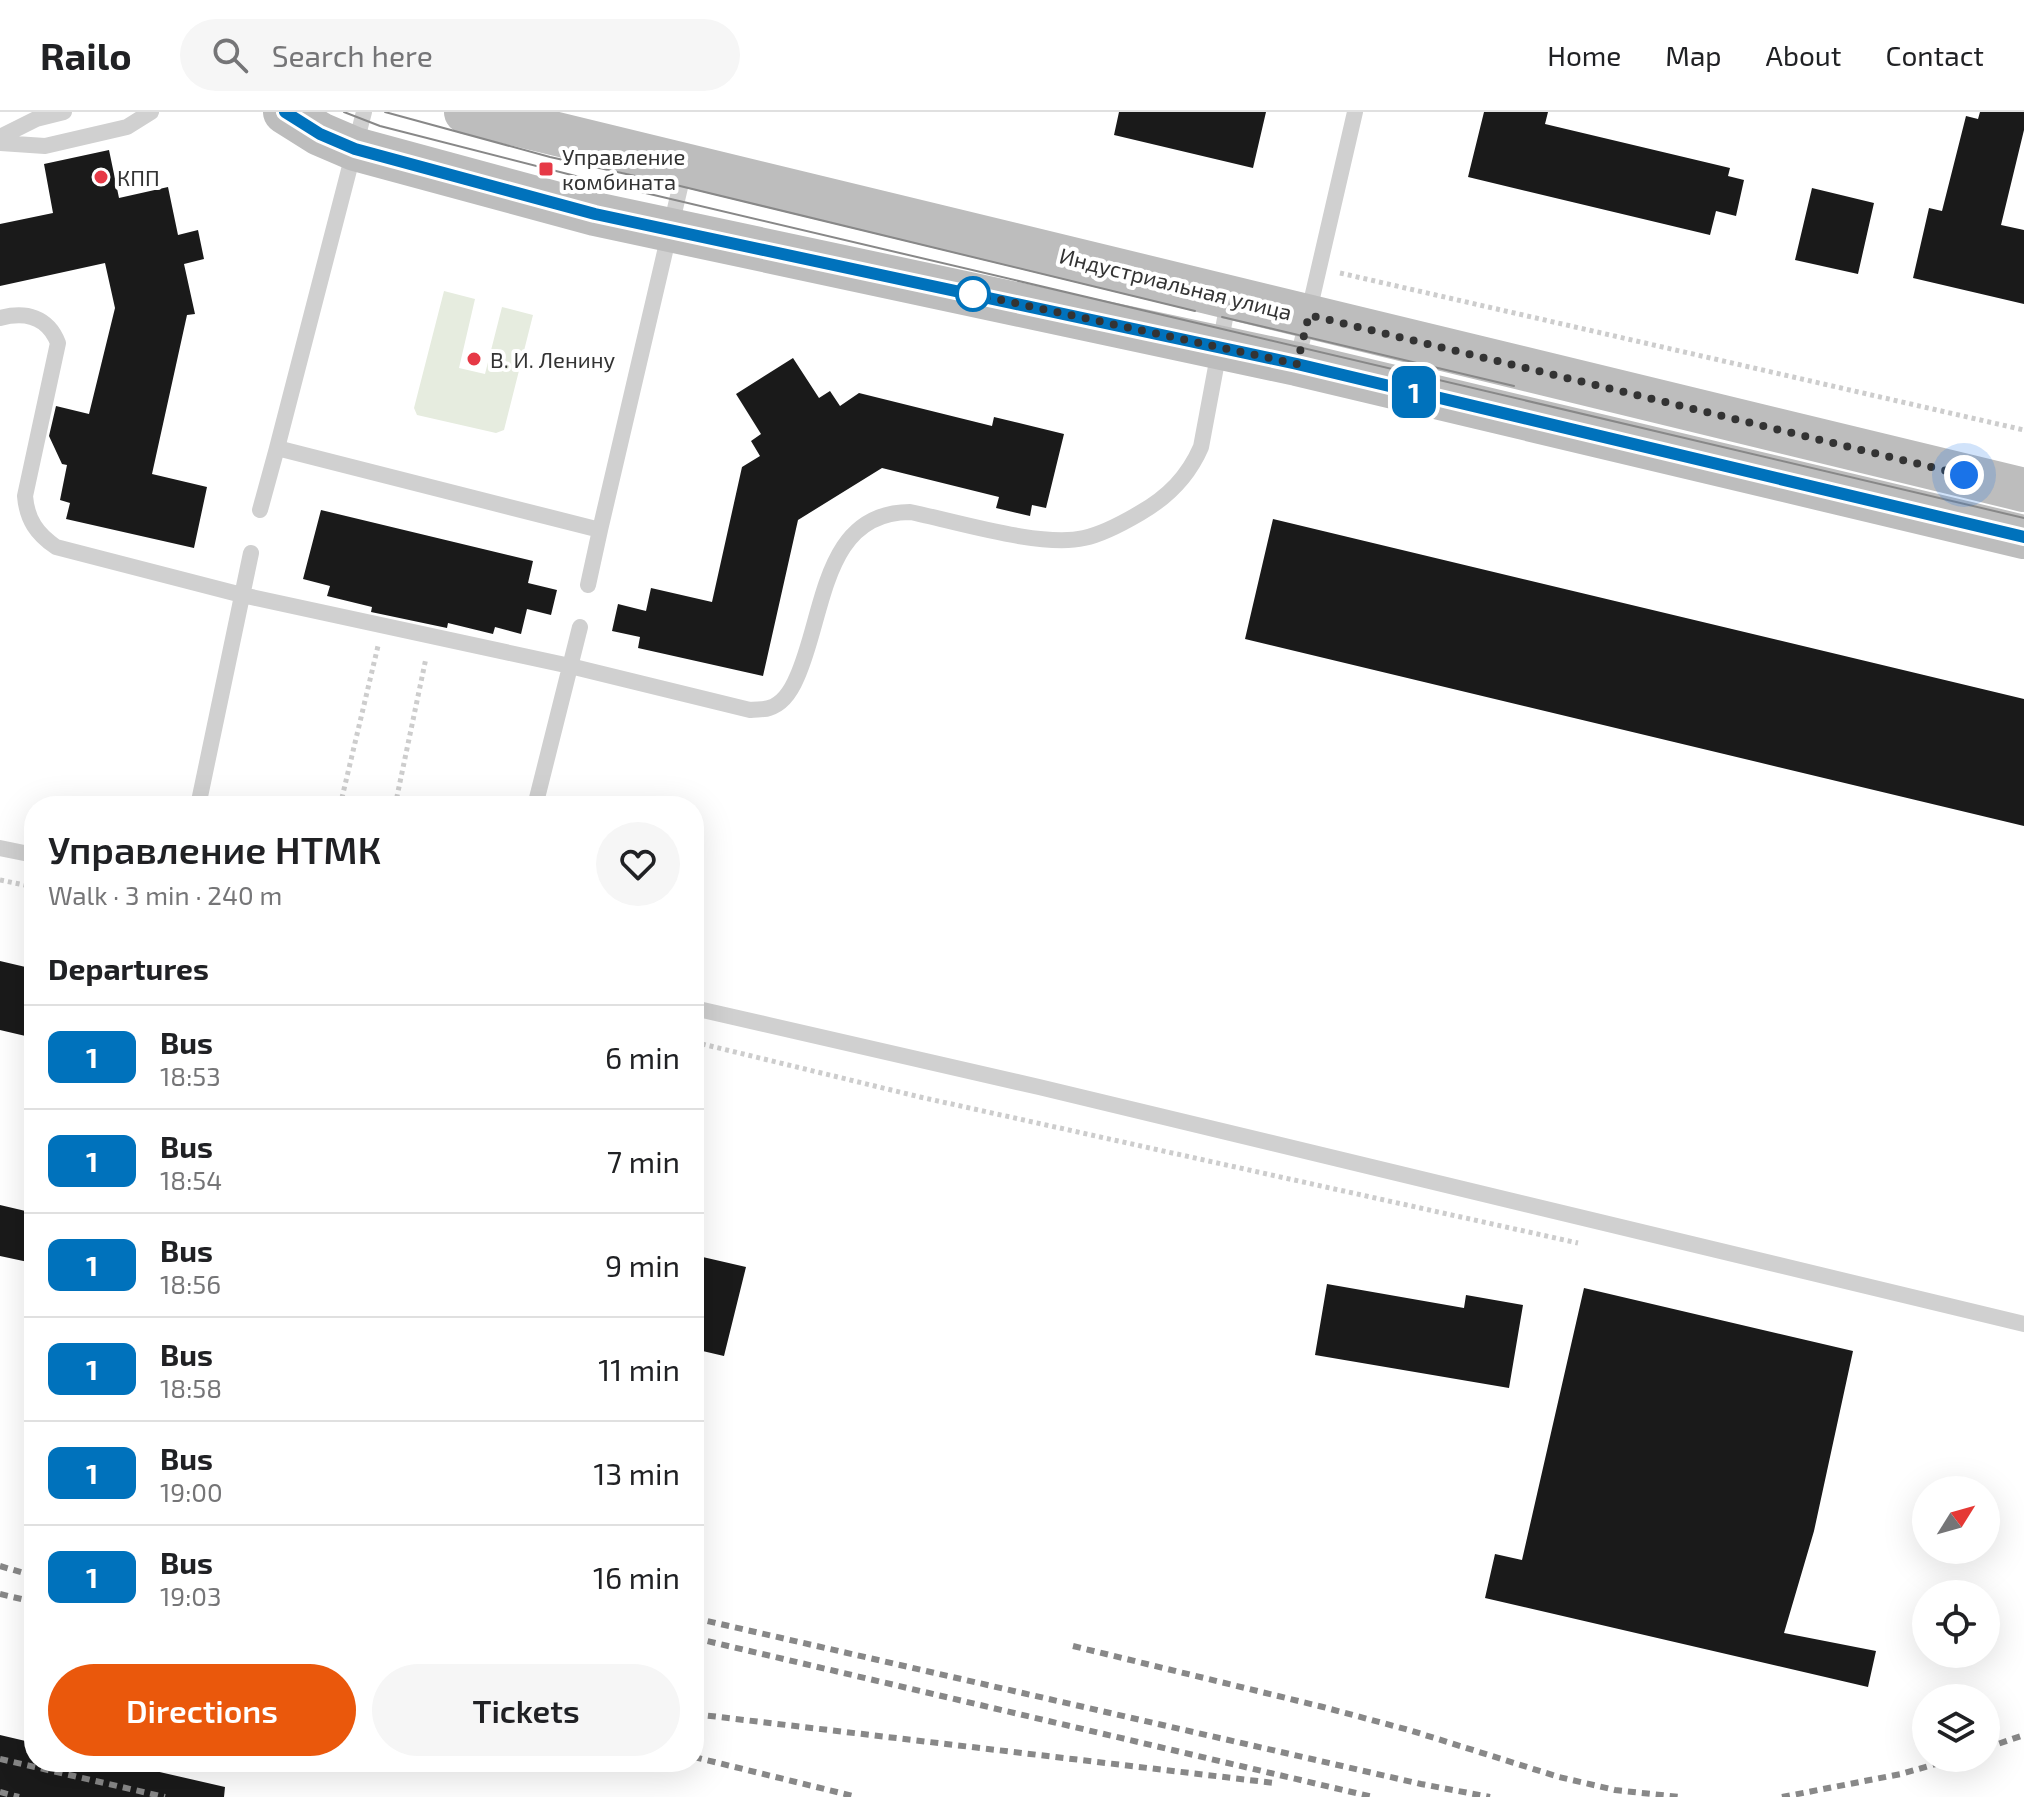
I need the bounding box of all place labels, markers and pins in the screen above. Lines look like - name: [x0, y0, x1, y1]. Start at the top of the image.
- place label: Управление комбината: [562, 143, 685, 194]
- marker: Управление комбината: [537, 160, 555, 178]
- place label: КПП: [117, 164, 160, 190]
- marker: КПП: [92, 168, 110, 186]
- unlabelled marker: [956, 277, 990, 311]
- place label: В. И. Ленину: [490, 346, 615, 373]
- marker: В. И. Ленину: [465, 350, 483, 368]

